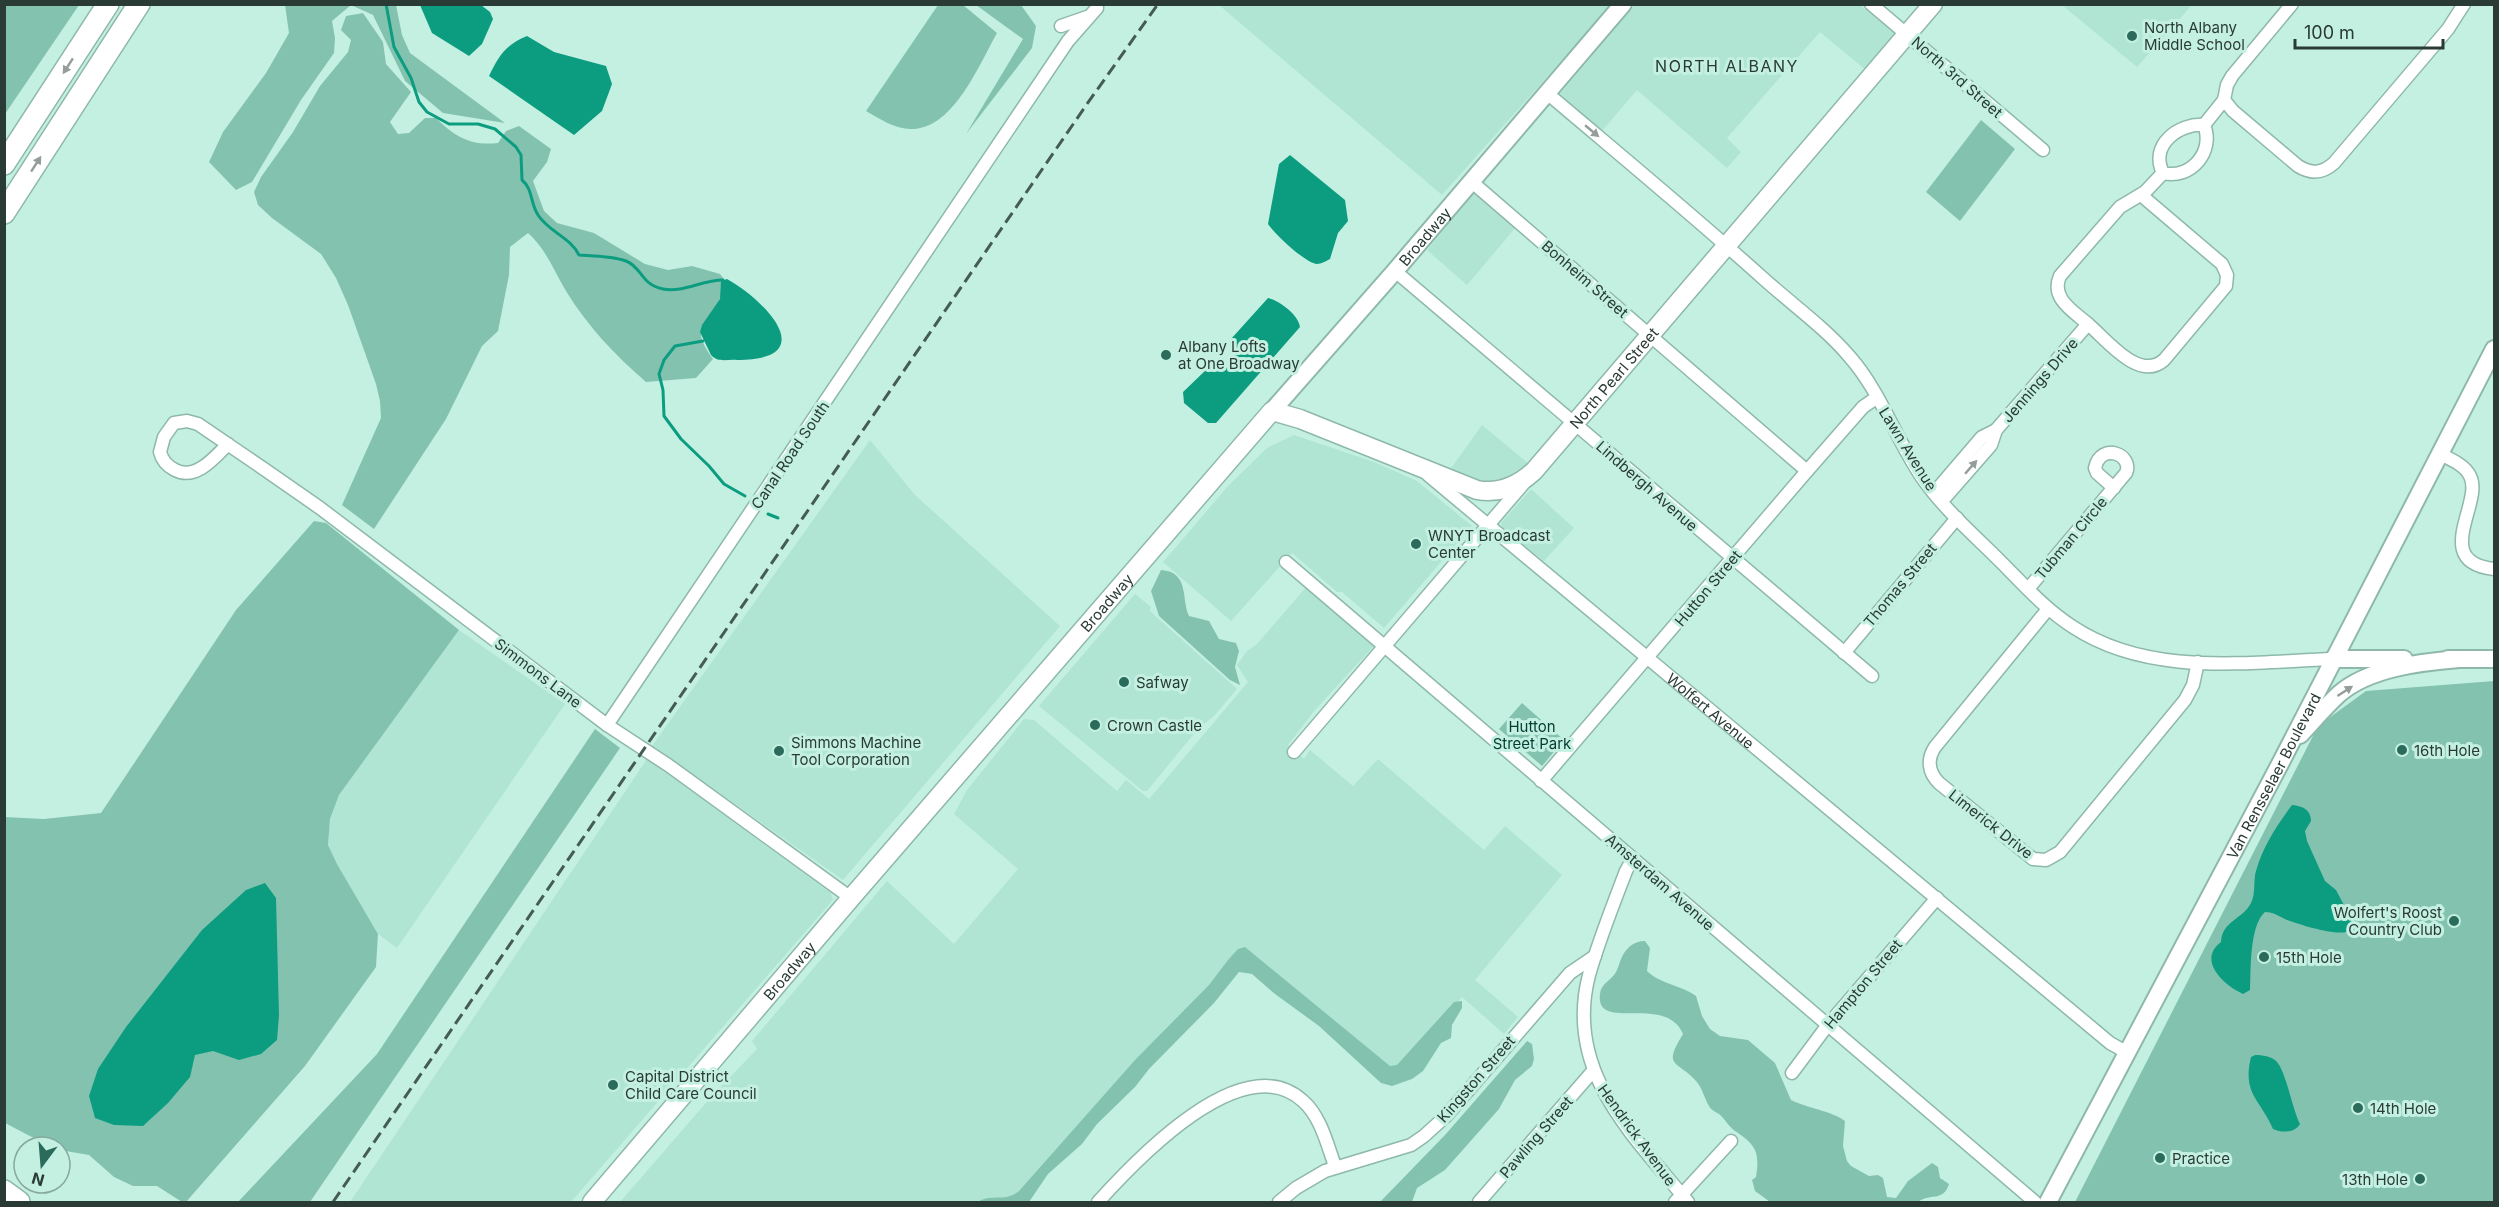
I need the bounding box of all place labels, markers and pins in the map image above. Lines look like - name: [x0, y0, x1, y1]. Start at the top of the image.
- place label: North Albany Middle School: [2144, 18, 2245, 54]
- marker: North Albany Middle School: [2125, 29, 2139, 43]
- place label: Albany Lofts at One Broadway: [1178, 337, 1300, 373]
- marker: Albany Lofts at One Broadway: [1159, 348, 1173, 362]
- place label: WNYT Broadcast Center: [1428, 526, 1550, 562]
- marker: WNYT Broadcast Center: [1409, 537, 1423, 551]
- place label: Safway: [1136, 673, 1189, 692]
- marker: Safway: [1117, 675, 1131, 689]
- place label: Crown Castle: [1107, 716, 1202, 735]
- marker: Crown Castle: [1088, 718, 1102, 732]
- place label: Simmons Machine Tool Corporation: [791, 733, 921, 769]
- place label: 16th Hole: [2414, 741, 2480, 760]
- marker: 16th Hole: [2395, 743, 2409, 757]
- marker: Simmons Machine Tool Corporation: [772, 744, 786, 758]
- place label: Wolfert's Roost Country Club: [2334, 903, 2442, 939]
- marker: Wolfert's Roost Country Club: [2447, 914, 2461, 928]
- place label: 15th Hole: [2276, 948, 2342, 967]
- marker: 15th Hole: [2257, 950, 2271, 964]
- place label: Capital District Child Care Council: [625, 1067, 757, 1103]
- marker: Capital District Child Care Council: [606, 1078, 620, 1092]
- place label: 14th Hole: [2370, 1099, 2436, 1118]
- marker: 14th Hole: [2351, 1101, 2365, 1115]
- place label: Practice: [2172, 1149, 2230, 1168]
- marker: Practice: [2153, 1151, 2167, 1165]
- place label: 13th Hole: [2342, 1170, 2408, 1189]
- marker: 13th Hole: [2413, 1172, 2427, 1186]

